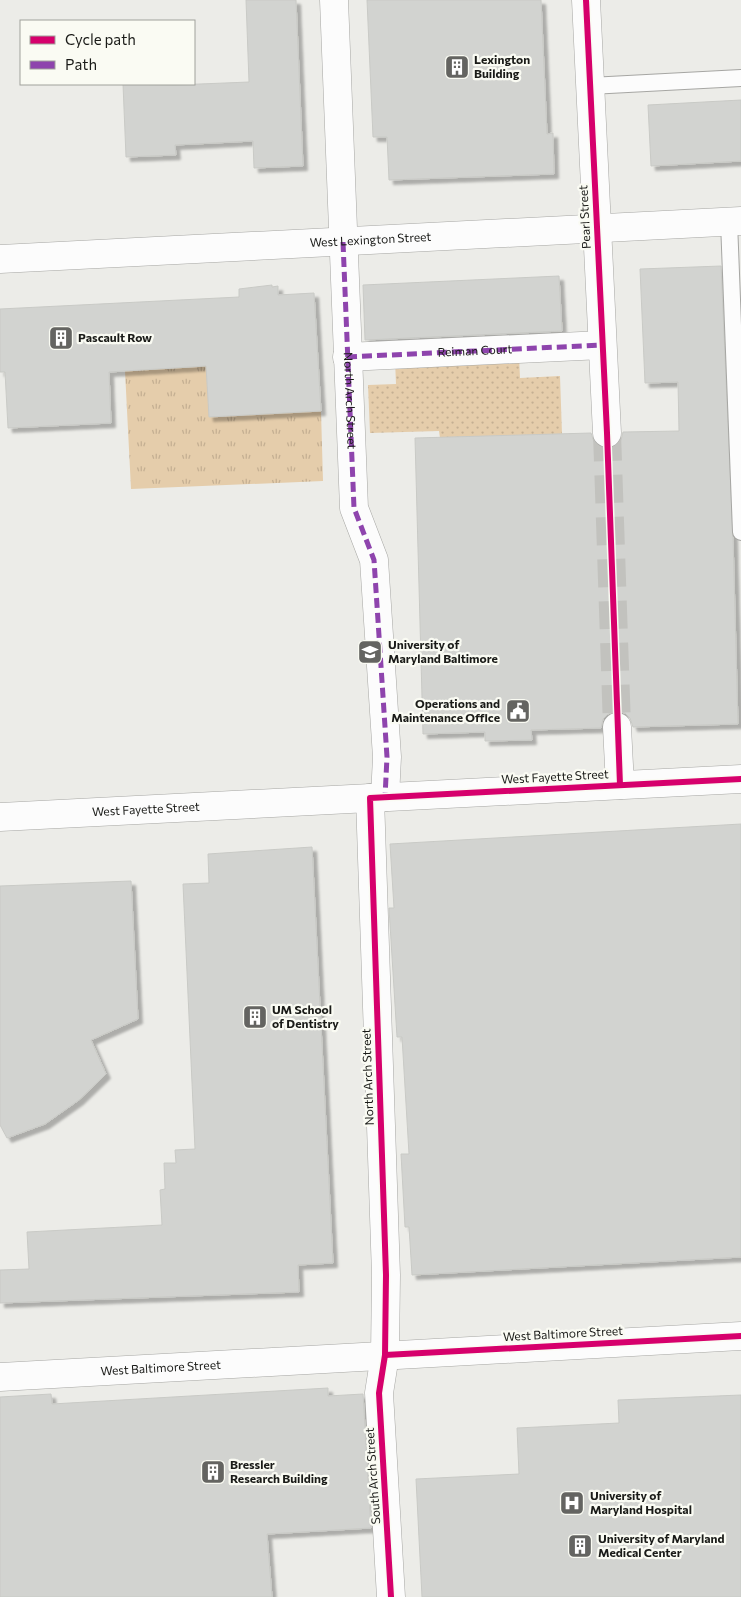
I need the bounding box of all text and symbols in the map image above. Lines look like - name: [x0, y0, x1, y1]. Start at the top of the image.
- legend: [20, 20, 195, 85]
- text: Cycle path: [65, 30, 136, 48]
- place label: Lexington Building: [474, 52, 530, 80]
- building icon: Lexington Building: [444, 54, 470, 80]
- text: Path: [65, 55, 97, 73]
- street label: Pearl Street: [575, 185, 593, 249]
- street label: West Lexington Street: [309, 229, 432, 249]
- building icon: Pascault Row: [48, 325, 74, 351]
- place label: Pascault Row: [78, 330, 152, 344]
- street label: Reiman Court: [437, 341, 513, 359]
- street label: North Arch Street: [342, 352, 360, 450]
- place label: University of Maryland Baltimore: [388, 637, 498, 665]
- school or university icon: University of Maryland Baltimore: [357, 639, 383, 665]
- place label: Operations and Maintenance Office: [391, 696, 500, 724]
- public building icon: Operations and Maintenance Office: [505, 698, 531, 724]
- street label: West Fayette Street: [501, 766, 609, 786]
- street label: West Fayette Street: [92, 799, 200, 818]
- place label: UM School of Dentistry: [272, 1002, 339, 1030]
- building icon: UM School of Dentistry: [242, 1004, 268, 1030]
- street label: North Arch Street: [358, 1028, 376, 1126]
- street label: West Baltimore Street: [503, 1323, 623, 1343]
- street label: West Baltimore Street: [100, 1357, 221, 1377]
- street label: South Arch Street: [362, 1427, 382, 1525]
- place label: Bressler Research Building: [230, 1457, 328, 1485]
- building icon: Bressler Research Building: [200, 1459, 226, 1485]
- place label: University of Maryland Hospital: [590, 1488, 692, 1516]
- hospital icon: University of Maryland Hospital: [559, 1490, 585, 1516]
- place label: University of Maryland Medical Center: [598, 1531, 724, 1559]
- building icon: University of Maryland Medical Center: [567, 1533, 593, 1559]

